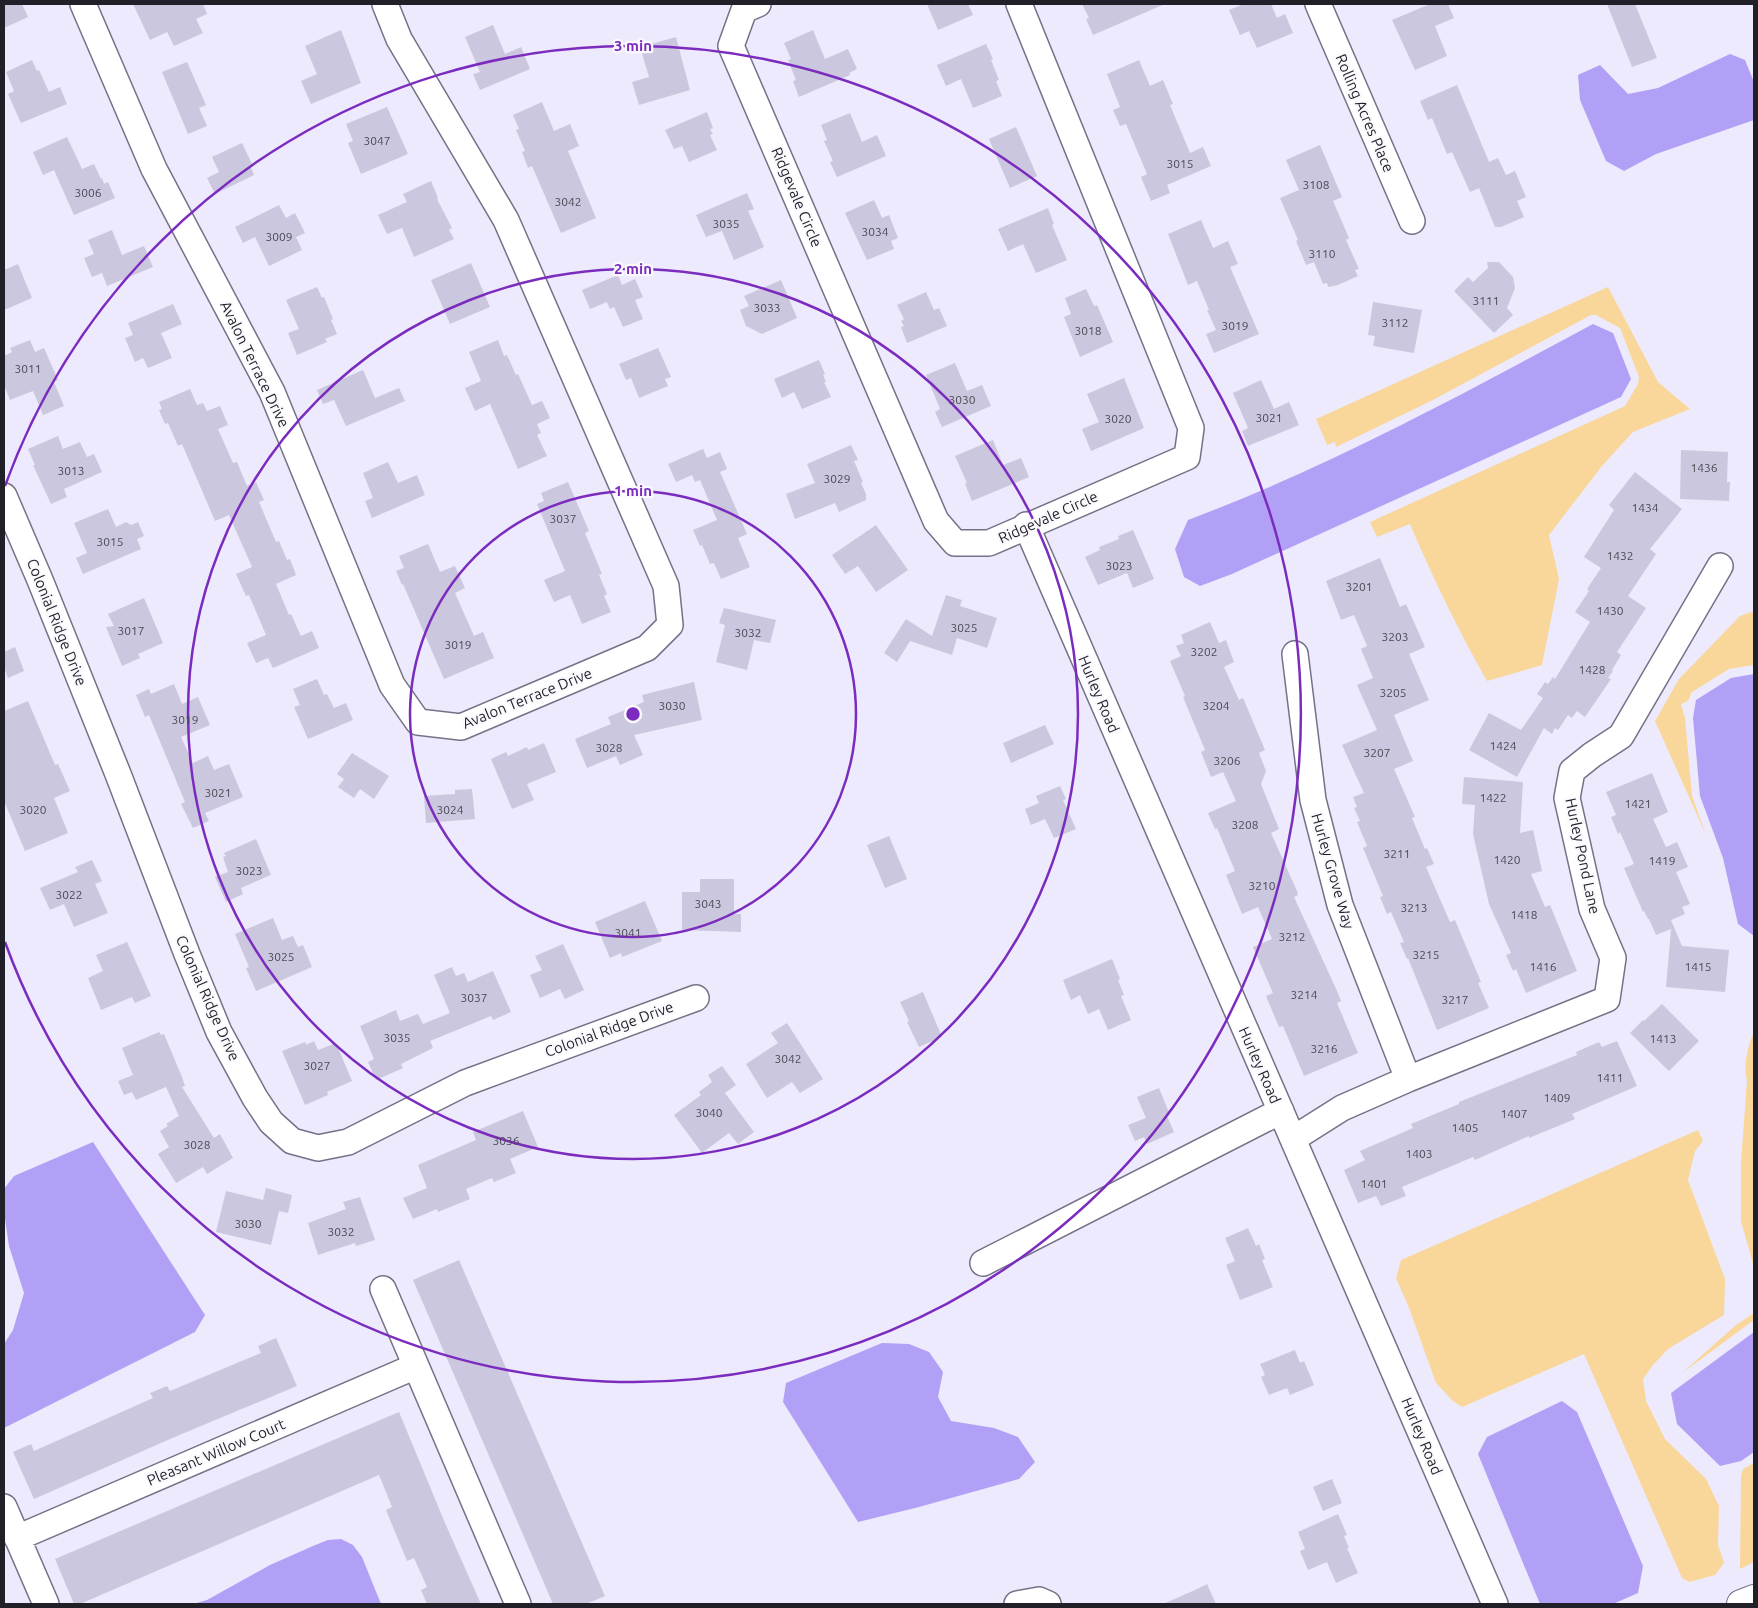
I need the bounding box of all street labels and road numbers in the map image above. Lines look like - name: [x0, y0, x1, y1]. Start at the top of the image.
- street label: Rolling Acres Place: [1332, 51, 1398, 175]
- street label: Ridgevale Circle: [768, 144, 826, 250]
- street label: Avalon Terrace Drive: [217, 298, 293, 430]
- street label: Ridgevale Circle: [996, 487, 1100, 547]
- street label: Colonial Ridge Drive: [24, 556, 90, 688]
- street label: Hurley Road: [1075, 653, 1123, 735]
- street label: Avalon Terrace Drive: [460, 664, 594, 732]
- street label: Hurley Pond Lane: [1562, 796, 1604, 916]
- street label: Hurley Grove Way: [1308, 811, 1358, 931]
- street label: Colonial Ridge Drive: [173, 933, 243, 1063]
- street label: Colonial Ridge Drive: [542, 998, 676, 1060]
- street label: Hurley Road: [1236, 1024, 1284, 1106]
- street label: Hurley Road: [1398, 1395, 1446, 1477]
- street label: Pleasant Willow Court: [144, 1415, 288, 1489]

